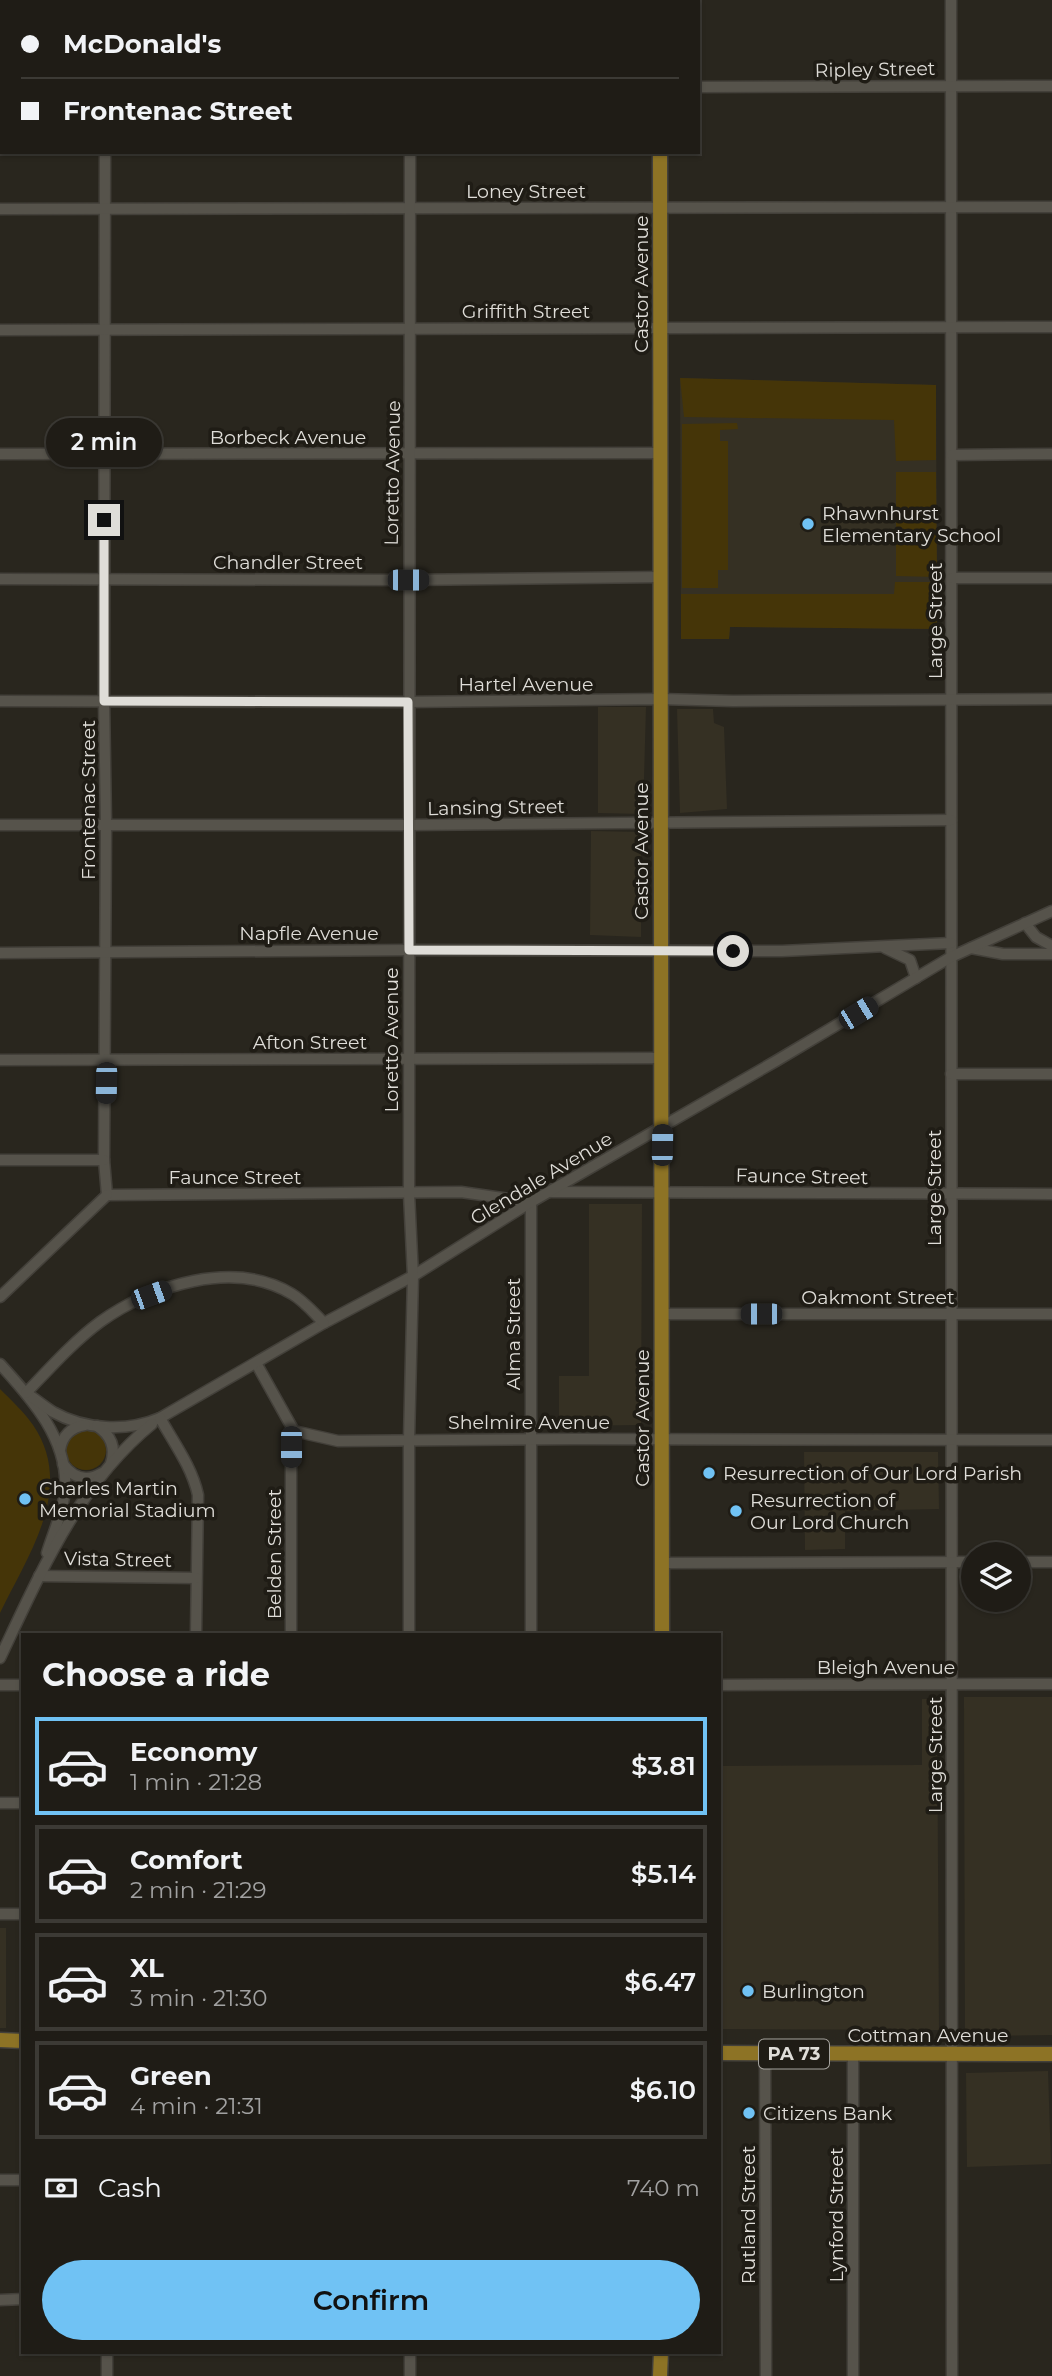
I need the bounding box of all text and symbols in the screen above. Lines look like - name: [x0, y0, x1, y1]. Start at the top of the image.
- text: McDonald's: [63, 28, 221, 60]
- street label: Ripley Street: [814, 57, 936, 82]
- text: Frontenac Street: [63, 95, 292, 127]
- street label: Loney Street: [466, 180, 586, 203]
- street label: Castor Avenue: [630, 215, 653, 353]
- street label: Griffith Street: [462, 300, 590, 323]
- street label: Loretto Avenue: [380, 400, 405, 546]
- callout: 2 min: [46, 419, 162, 468]
- street label: Borbeck Avenue: [210, 426, 366, 449]
- text: 2 min: [71, 428, 137, 456]
- place label: Rhawnhurst Elementary School: [822, 502, 1001, 547]
- route end: [88, 504, 120, 536]
- marker: Rhawnhurst Elementary School: [800, 516, 816, 532]
- street label: Chandler Street: [213, 551, 363, 574]
- street label: Large Street: [924, 562, 947, 679]
- car: [388, 570, 430, 591]
- street label: Hartel Avenue: [458, 673, 594, 696]
- street label: Frontenac Street: [77, 720, 100, 880]
- street label: Castor Avenue: [630, 782, 653, 920]
- street label: Lansing Street: [427, 795, 565, 820]
- street label: Napfle Avenue: [239, 922, 379, 945]
- route start: [717, 935, 749, 967]
- street label: Loretto Avenue: [380, 967, 403, 1113]
- car: [835, 993, 882, 1033]
- street label: Afton Street: [253, 1031, 368, 1054]
- car: [96, 1062, 117, 1104]
- car: [652, 1124, 673, 1166]
- street label: Glendale Avenue: [466, 1127, 616, 1230]
- street label: Large Street: [923, 1129, 946, 1246]
- street label: Faunce Street: [735, 1164, 869, 1189]
- street label: Faunce Street: [169, 1166, 302, 1189]
- street label: Alma Street: [502, 1277, 525, 1390]
- car: [128, 1278, 175, 1312]
- street label: Oakmont Street: [801, 1286, 955, 1309]
- car: [741, 1304, 783, 1325]
- street label: Castor Avenue: [631, 1349, 654, 1487]
- street label: Shelmire Avenue: [448, 1411, 610, 1434]
- car: [281, 1426, 302, 1468]
- place label: Resurrection of Our Lord Parish: [723, 1462, 1022, 1485]
- marker: Resurrection of Our Lord Parish: [701, 1465, 717, 1481]
- place label: Charles Martin Memorial Stadium: [39, 1477, 216, 1522]
- street label: Belden Street: [263, 1488, 286, 1619]
- place label: Resurrection of Our Lord Church: [750, 1489, 909, 1534]
- marker: Charles Martin Memorial Stadium: [17, 1491, 33, 1507]
- marker: Resurrection of Our Lord Church: [728, 1503, 744, 1519]
- map controls: [961, 1542, 1031, 1612]
- button: layers: [961, 1542, 1031, 1612]
- street label: Vista Street: [64, 1547, 173, 1572]
- text: Choose a ride: [42, 1655, 270, 1694]
- street label: Bleigh Avenue: [817, 1656, 955, 1679]
- street label: Large Street: [924, 1696, 947, 1813]
- icon: car: [46, 1735, 109, 1798]
- text: Economy: [130, 1736, 257, 1768]
- text: $3.81: [631, 1750, 696, 1782]
- text: 1 min · 21:28: [130, 1768, 262, 1796]
- icon: car: [46, 1843, 109, 1906]
- text: Comfort: [130, 1844, 242, 1876]
- text: $5.14: [631, 1858, 696, 1890]
- text: 2 min · 21:29: [130, 1876, 266, 1904]
- icon: car: [46, 1951, 109, 2014]
- text: XL: [130, 1952, 164, 1984]
- text: $6.47: [625, 1966, 696, 1998]
- place label: Burlington: [762, 1980, 865, 2003]
- marker: Burlington: [740, 1983, 756, 1999]
- text: 3 min · 21:30: [130, 1984, 267, 2012]
- street label: Cottman Avenue: [847, 2024, 1009, 2047]
- road number: PA 73: [759, 2040, 829, 2068]
- icon: car: [46, 2059, 109, 2122]
- text: Green: [130, 2060, 212, 2092]
- text: $6.10: [630, 2074, 696, 2106]
- text: 4 min · 21:31: [130, 2092, 263, 2120]
- place label: Citizens Bank: [763, 2102, 893, 2125]
- marker: Citizens Bank: [741, 2105, 757, 2121]
- street label: Rutland Street: [737, 2145, 760, 2284]
- street label: Lynford Street: [825, 2147, 848, 2283]
- icon: cash: [42, 2169, 80, 2207]
- text: Cash: [98, 2172, 162, 2204]
- text: 740 m: [627, 2174, 700, 2202]
- button: Confirm: [42, 2260, 700, 2340]

